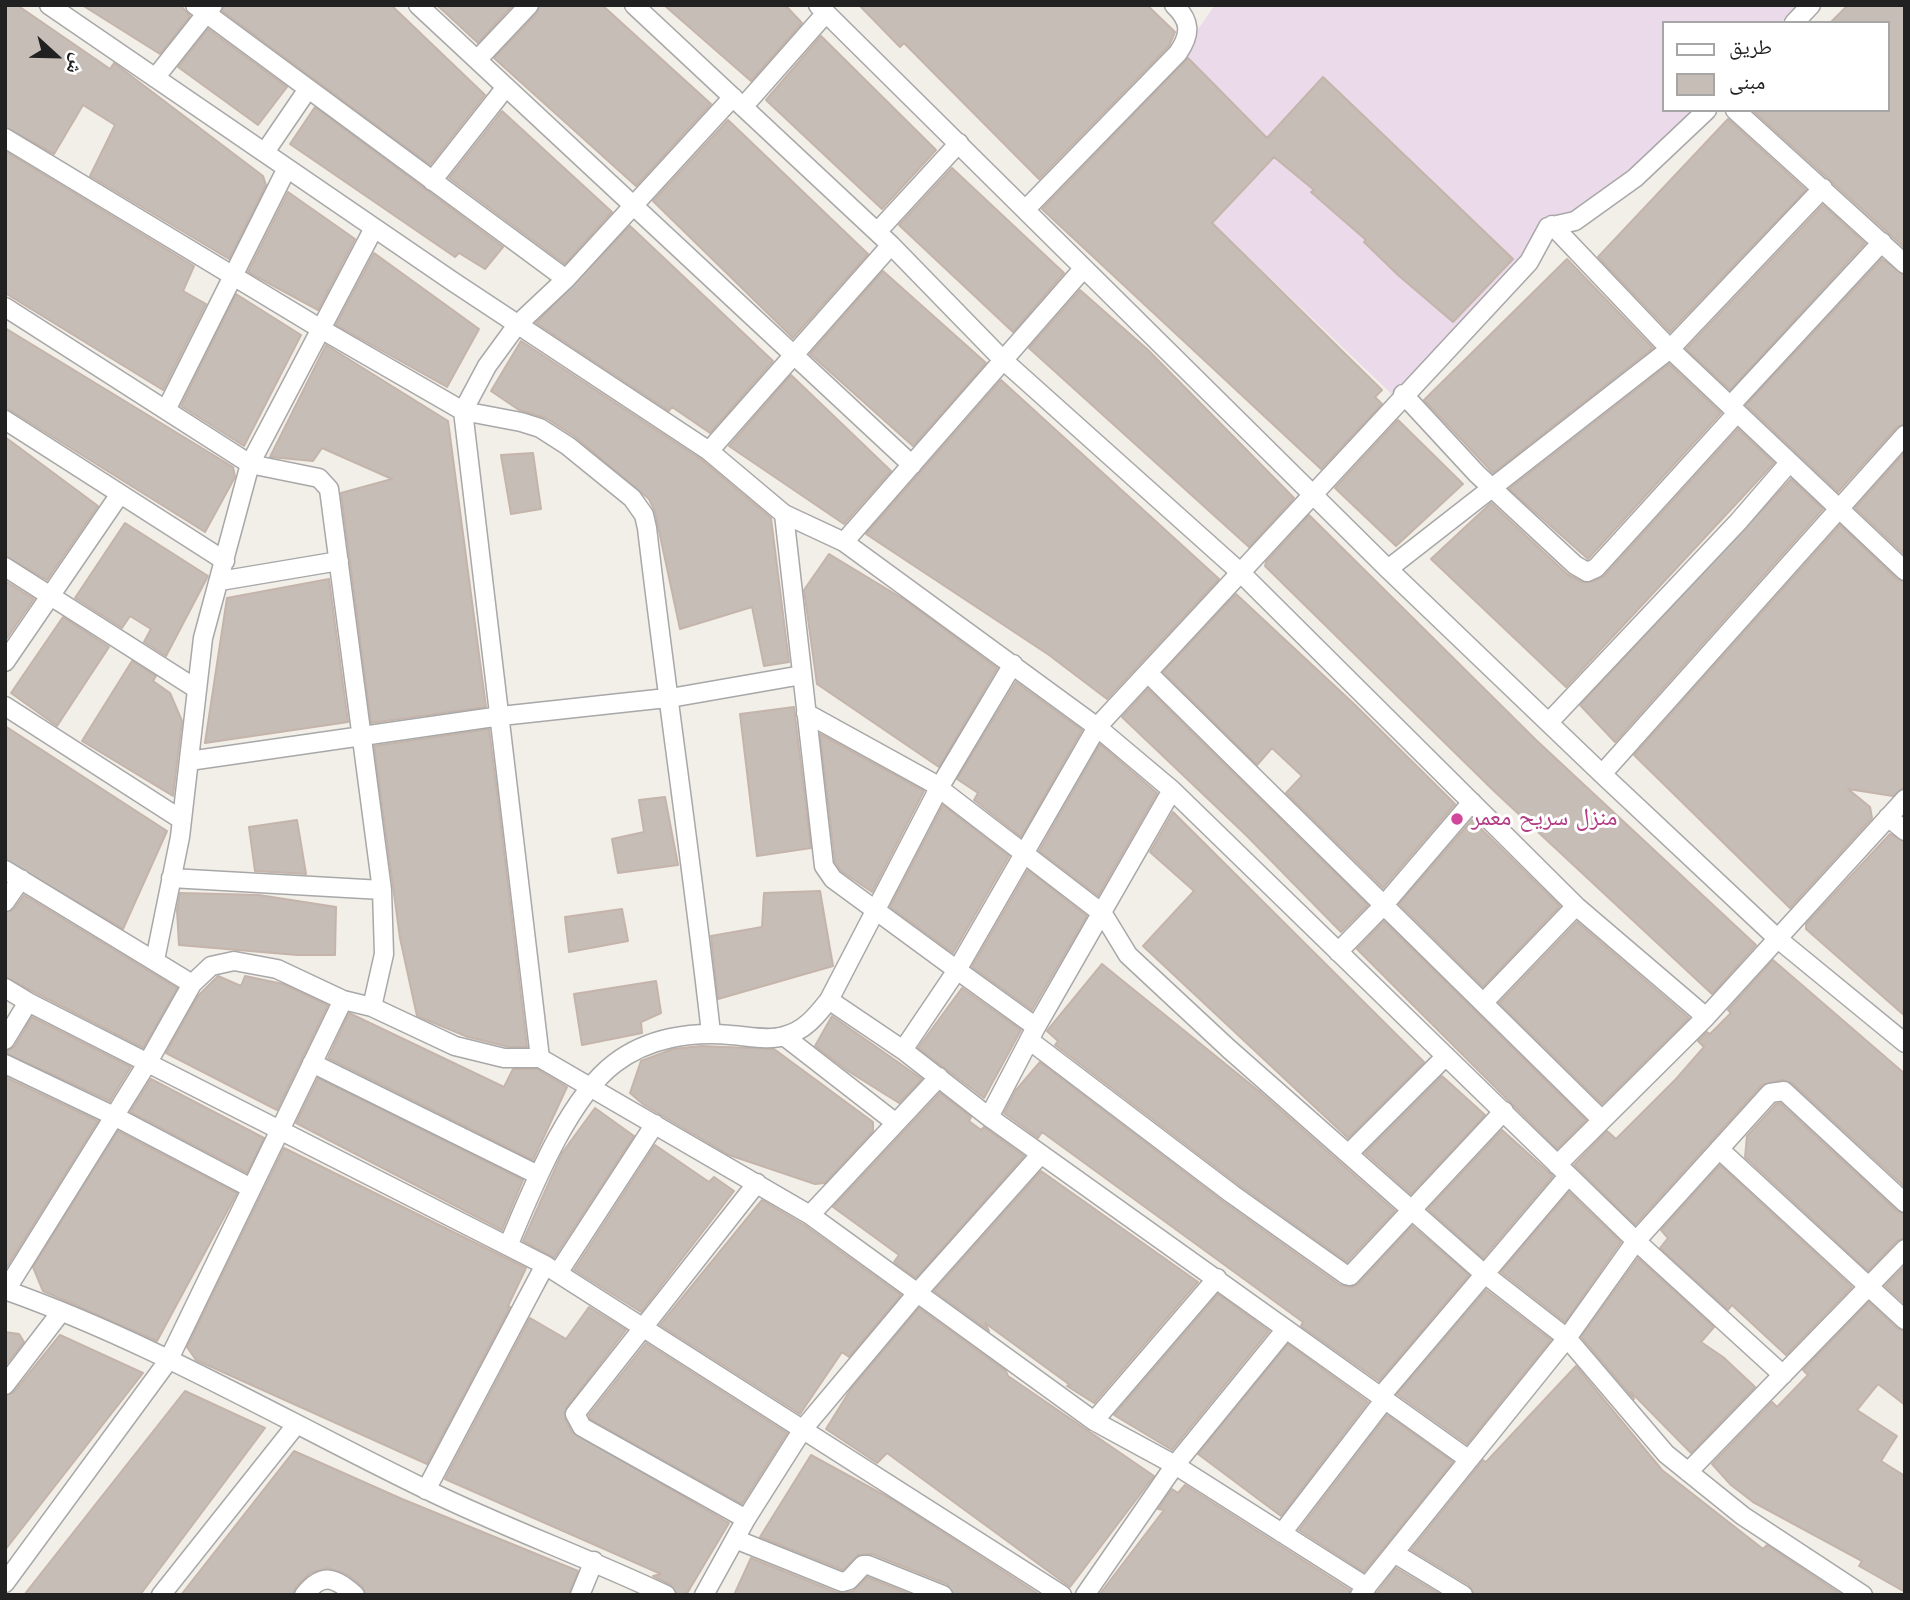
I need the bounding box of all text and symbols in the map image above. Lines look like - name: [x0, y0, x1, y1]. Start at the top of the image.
- north arrow: [21, 21, 91, 91]
- legend: [1661, 21, 1889, 112]
- text: طريق: [1729, 32, 1772, 62]
- text: ش: [60, 50, 92, 78]
- text: مبنى: [1729, 67, 1765, 97]
- place label: منزل سريح معمر: [1471, 805, 1618, 833]
- marker: منزل سريح معمر: [1449, 811, 1465, 827]

